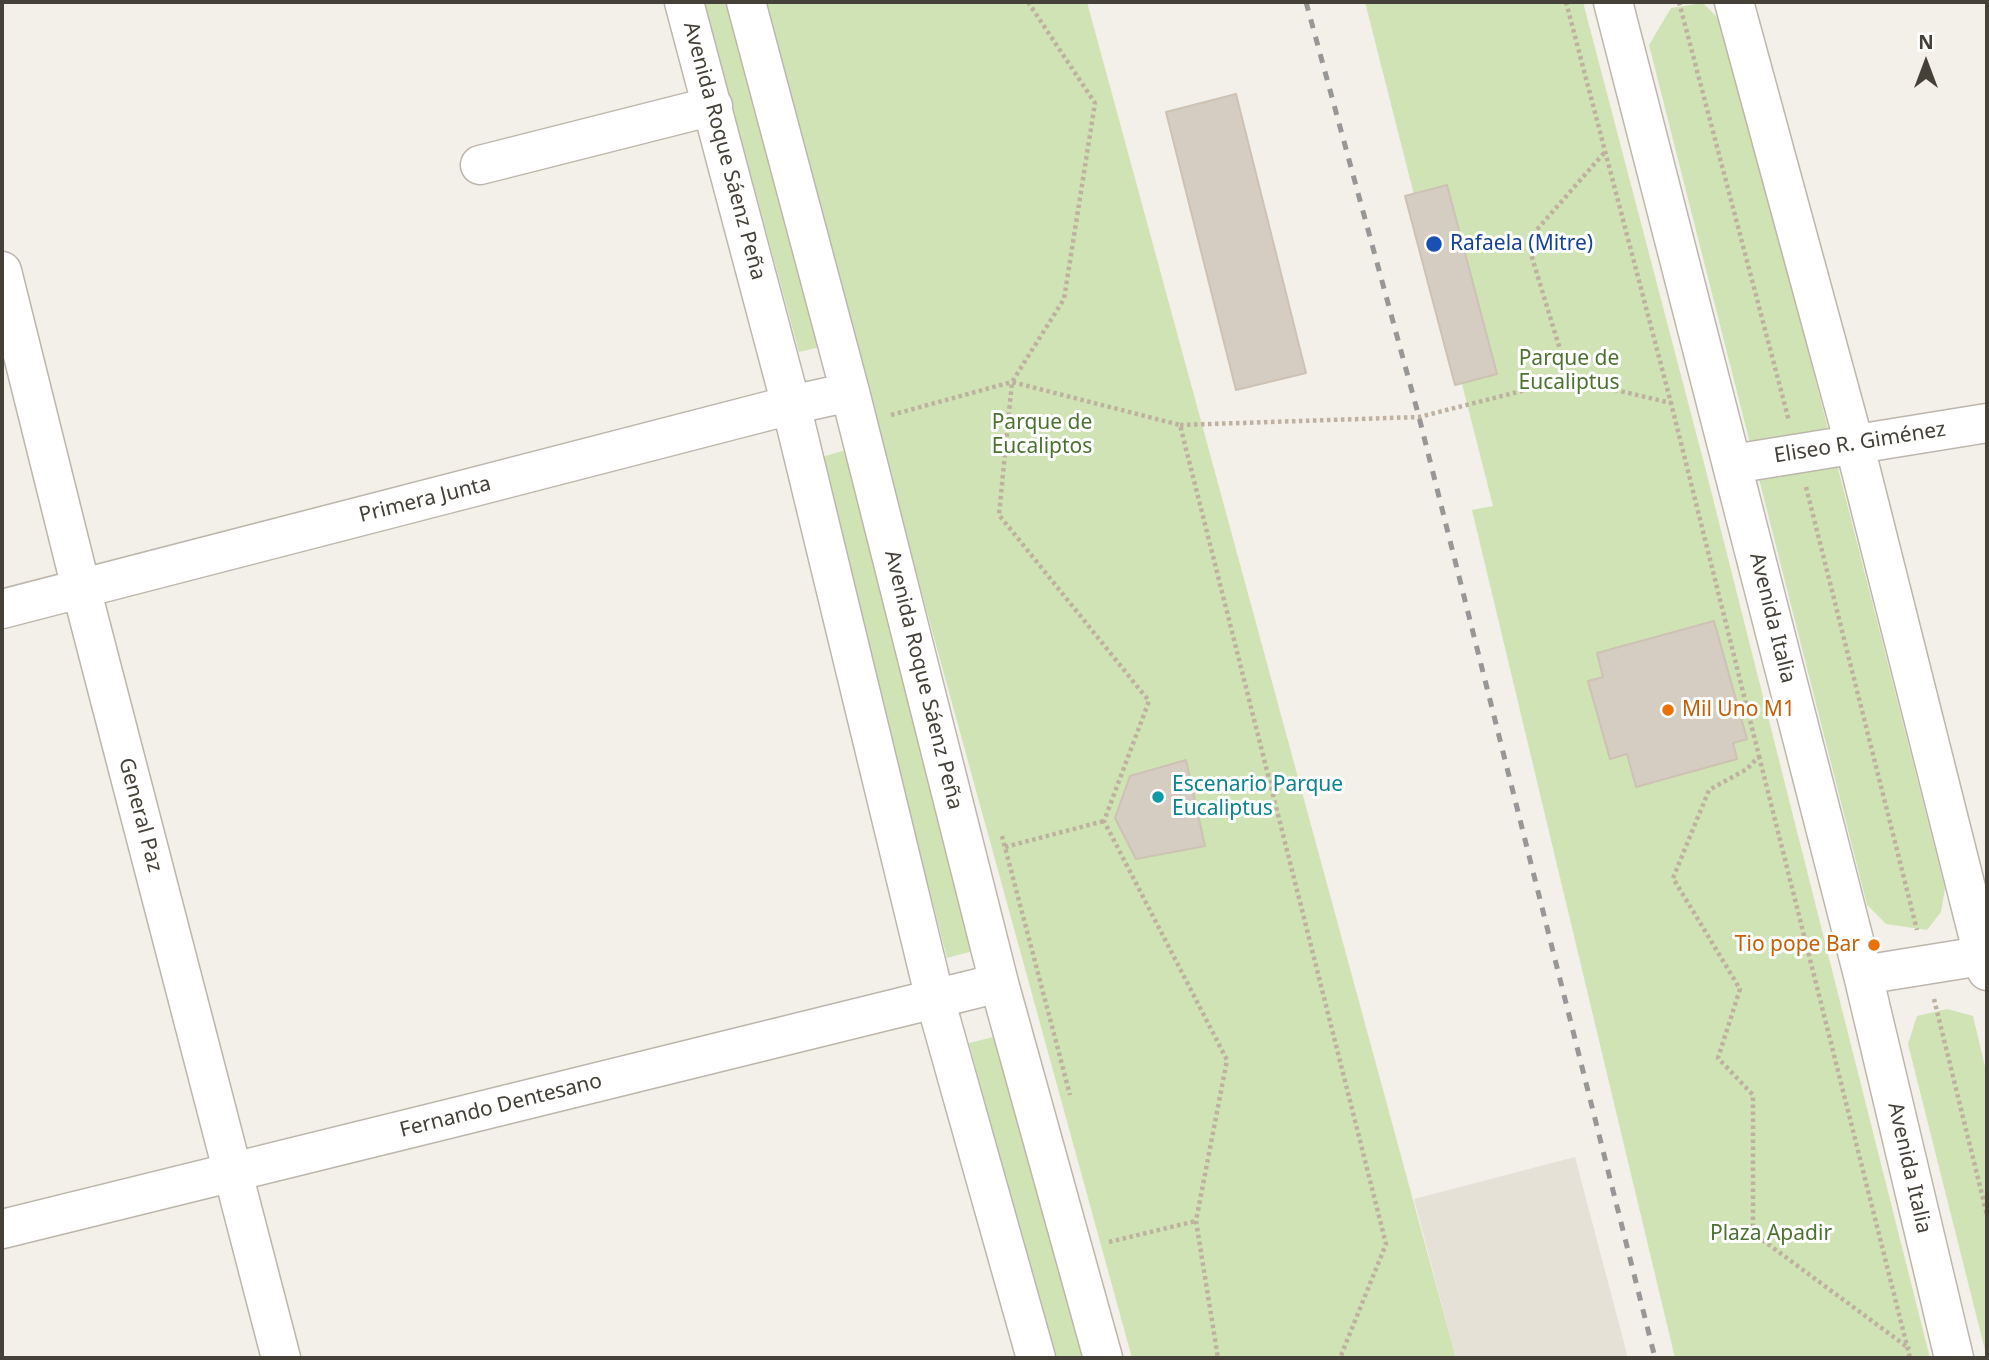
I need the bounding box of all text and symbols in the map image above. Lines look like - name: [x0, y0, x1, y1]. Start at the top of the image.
- street label: Avenida Roque Sáenz Peña: [677, 19, 771, 283]
- north arrow: [1891, 28, 1961, 98]
- text: N: [1918, 29, 1934, 55]
- place label: Rafaela (Mitre): [1450, 231, 1593, 257]
- marker: Rafaela (Mitre): [1424, 234, 1444, 254]
- park label: Parque de Eucaliptus: [1519, 346, 1619, 396]
- park label: Parque de Eucaliptos: [992, 410, 1092, 460]
- street label: Eliseo R. Giménez: [1772, 417, 1948, 469]
- street label: Primera Junta: [357, 471, 493, 529]
- street label: Avenida Roque Sáenz Peña: [879, 548, 967, 812]
- street label: Avenida Italia: [1744, 550, 1800, 686]
- place label: Mil Uno M1: [1682, 697, 1795, 723]
- marker: Mil Uno M1: [1660, 702, 1676, 718]
- street label: General Paz: [113, 755, 167, 875]
- place label: Escenario Parque Eucaliptus: [1172, 772, 1343, 822]
- marker: Escenario Parque Eucaliptus: [1150, 789, 1166, 805]
- place label: Tio pope Bar: [1735, 932, 1860, 958]
- marker: Tio pope Bar: [1866, 937, 1882, 953]
- street label: Fernando Dentesano: [397, 1069, 605, 1143]
- street label: Avenida Italia: [1882, 1100, 1936, 1236]
- park label: Plaza Apadir: [1710, 1221, 1832, 1247]

